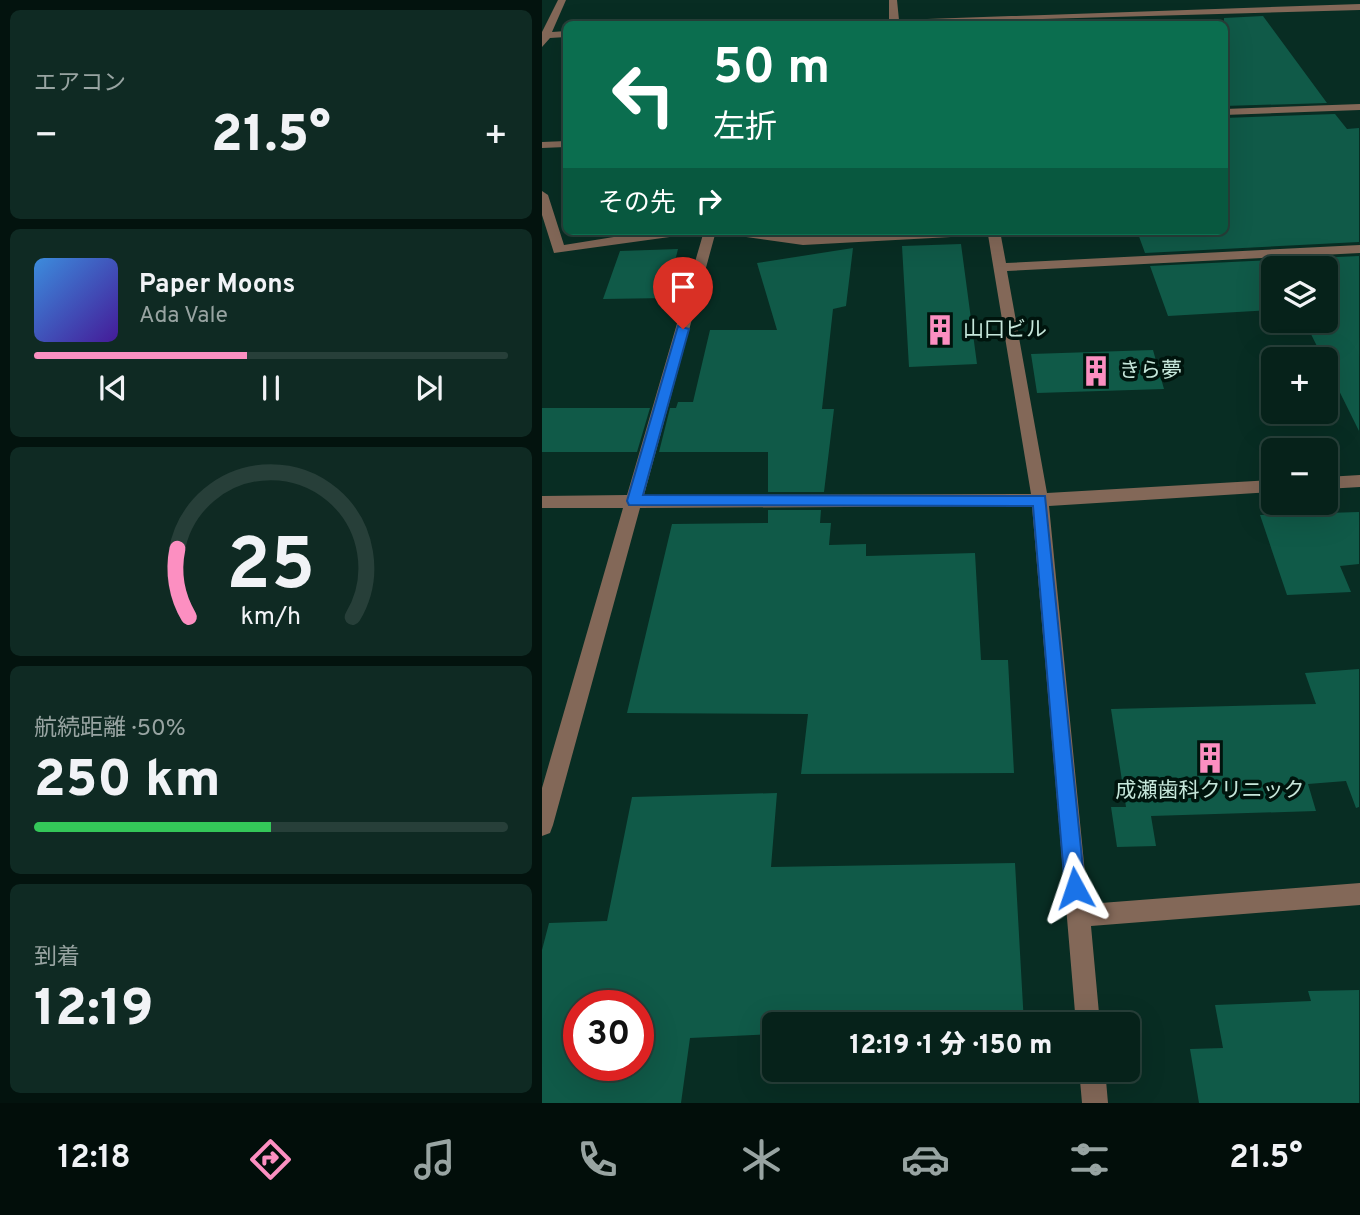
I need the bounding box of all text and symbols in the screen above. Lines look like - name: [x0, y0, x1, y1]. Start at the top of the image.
- text: 50 m: [713, 39, 830, 101]
- icon: left: [598, 49, 689, 140]
- text: エアコン: [34, 70, 126, 99]
- text: 21.5°: [211, 104, 331, 170]
- text: 左折: [713, 109, 777, 149]
- text: −: [34, 113, 59, 162]
- text: +: [483, 113, 508, 162]
- icon: right: [690, 182, 728, 220]
- text: その先: [598, 188, 676, 221]
- map controls: [1261, 256, 1338, 515]
- button: layers: [1261, 256, 1338, 333]
- pin: [653, 257, 713, 329]
- icon: arrive: [664, 268, 702, 306]
- text: Paper Moons: [139, 269, 295, 302]
- text: Ada Vale: [139, 302, 228, 331]
- building icon: 山口ビル: [923, 313, 957, 347]
- place label: 山口ビル: [963, 317, 1047, 344]
- button: +: [1261, 347, 1338, 424]
- building icon: きら夢: [1079, 354, 1113, 388]
- place label: きら夢: [1119, 358, 1182, 385]
- icon: previous: [94, 369, 132, 407]
- icon: pause: [252, 369, 290, 407]
- icon: next: [410, 369, 448, 407]
- button: −: [1261, 438, 1338, 515]
- text: 25: [227, 524, 316, 616]
- text: km/h: [241, 602, 301, 634]
- text: 航続距離 · 50%: [34, 715, 186, 744]
- building icon: 成瀬歯科クリニック: [1193, 741, 1227, 775]
- text: 250 km: [34, 749, 221, 815]
- place label: 成瀬歯科クリニック: [1116, 778, 1305, 805]
- position arrow: [1038, 851, 1112, 925]
- text: 到着: [34, 944, 80, 973]
- text: 12:19: [34, 978, 154, 1044]
- speed limit sign: 30: [563, 990, 654, 1081]
- text: 12:19 · 1 分 · 150 m: [850, 1030, 1052, 1063]
- icon: directions: [246, 1135, 295, 1184]
- icon: music: [410, 1135, 459, 1184]
- icon: phone: [573, 1135, 622, 1184]
- icon: climate: [737, 1135, 786, 1184]
- icon: car: [901, 1135, 950, 1184]
- icon: filters: [1065, 1135, 1114, 1184]
- text: 12:18: [57, 1139, 131, 1179]
- text: 21.5°: [1229, 1139, 1303, 1179]

